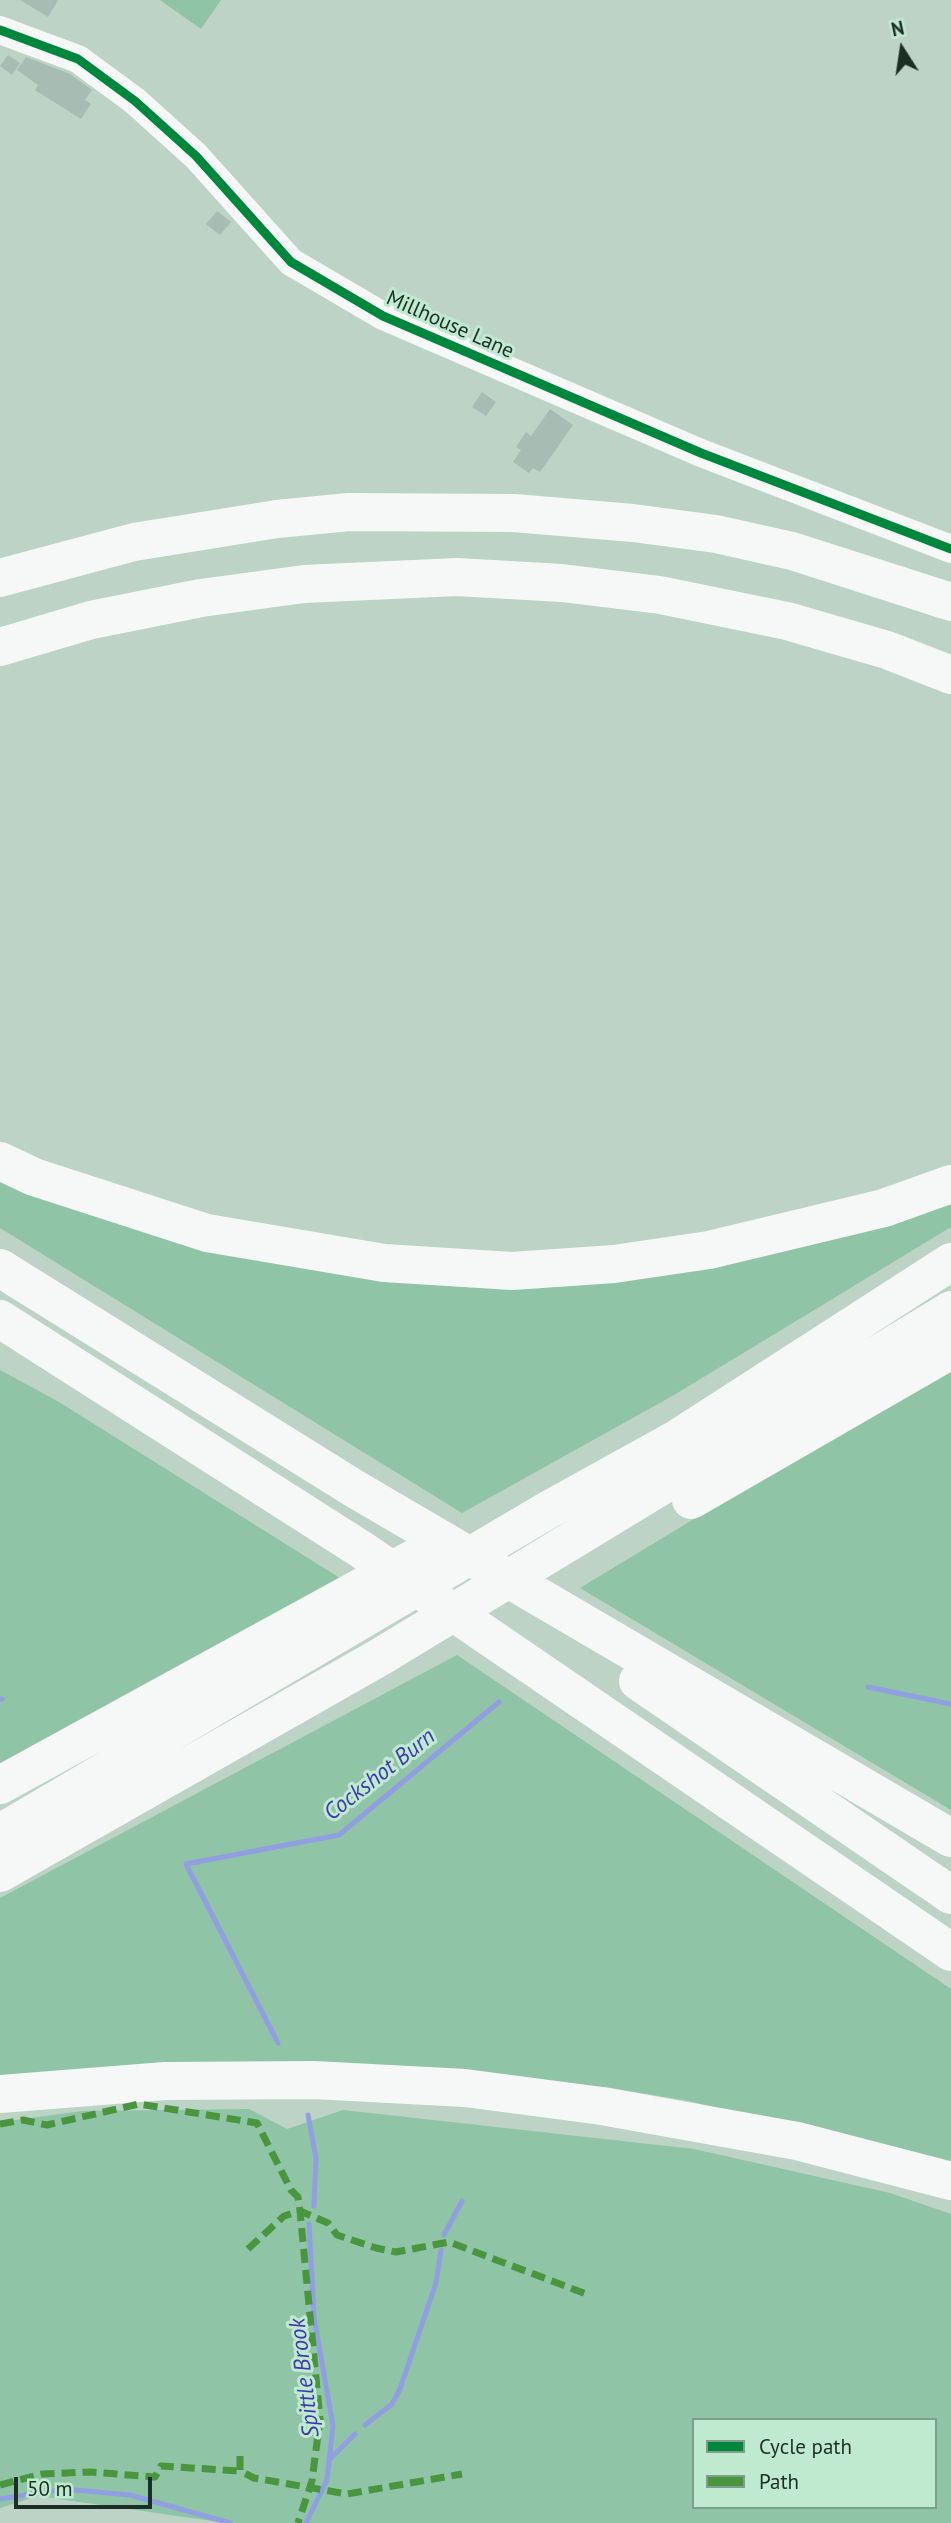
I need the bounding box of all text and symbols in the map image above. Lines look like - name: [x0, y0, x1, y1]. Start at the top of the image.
- north arrow: [867, 14, 937, 84]
- text: N: [889, 15, 906, 41]
- street label: Millhouse Lane: [382, 286, 518, 364]
- water label: Cockshot Burn: [319, 1723, 441, 1827]
- water label: Spittle Brook: [284, 2317, 326, 2439]
- legend: [692, 2418, 937, 2509]
- text: Cycle path: [759, 2433, 852, 2460]
- scale bar: [18, 2464, 156, 2508]
- text: Path: [759, 2468, 799, 2495]
- text: 50 m: [27, 2475, 73, 2502]

